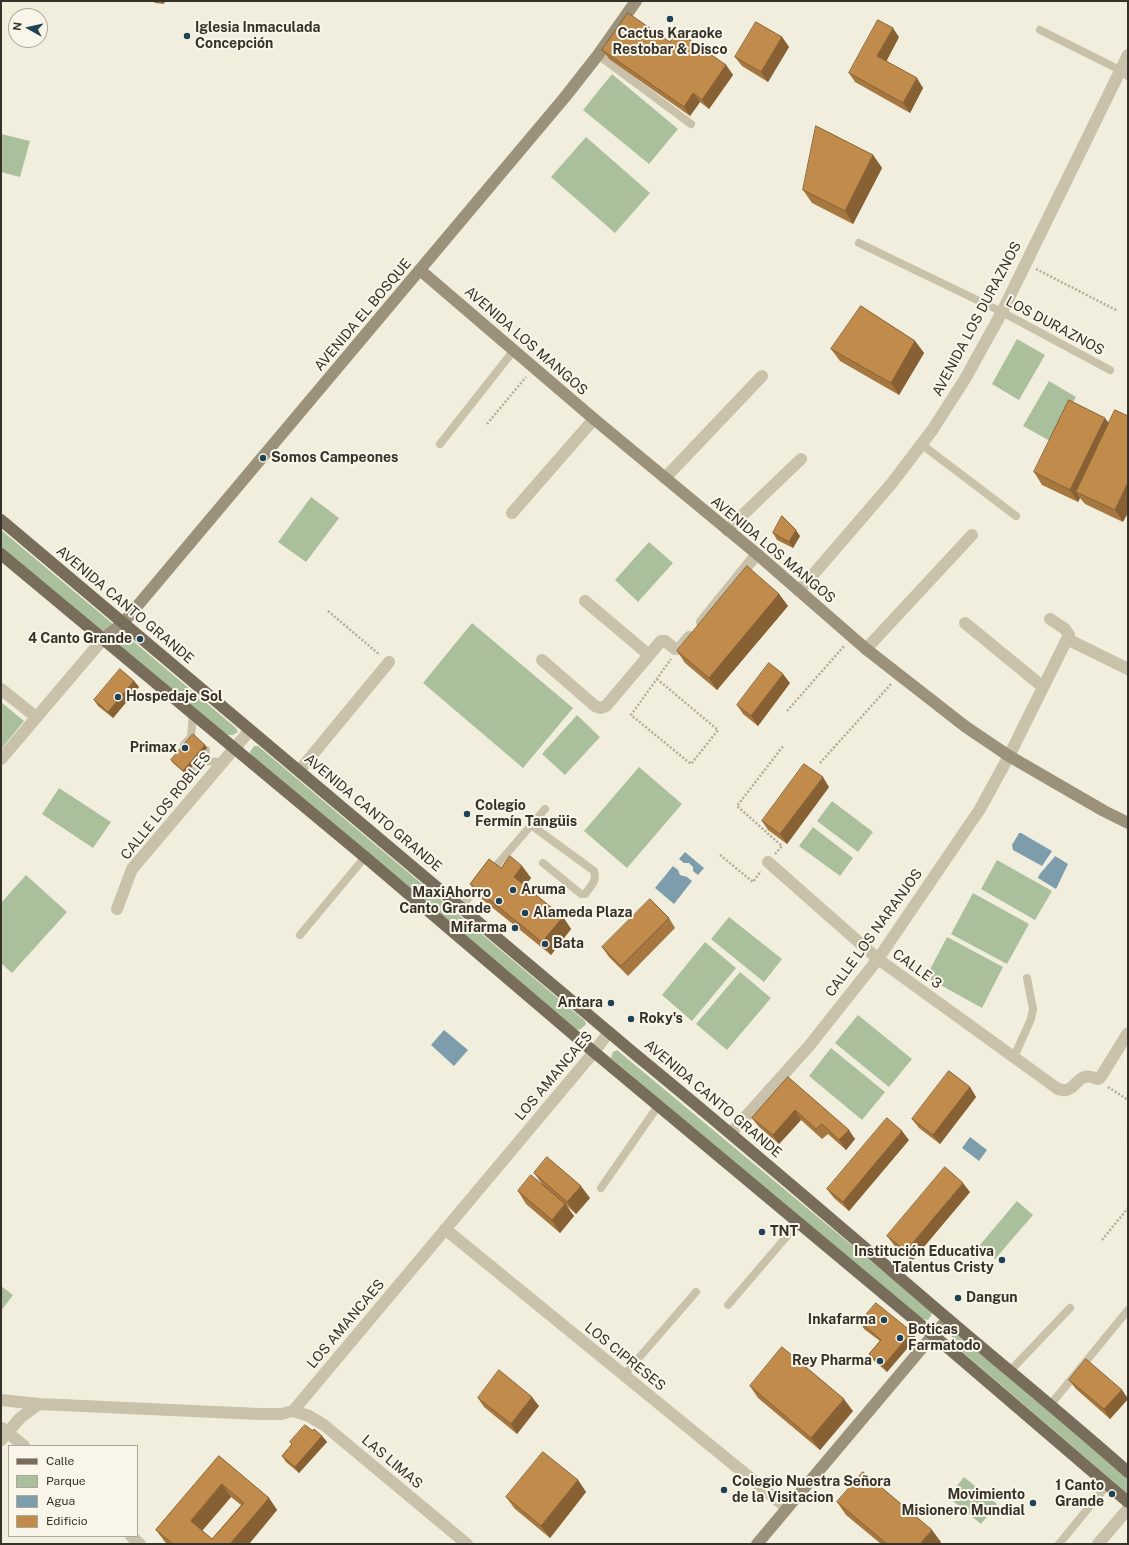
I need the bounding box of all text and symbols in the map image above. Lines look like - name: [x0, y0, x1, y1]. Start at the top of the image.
- north arrow: [8, 8, 48, 48]
- marker: Cactus Karaoke Restobar & Disco: [665, 14, 675, 24]
- place label: Iglesia Inmaculada Concepción: [195, 20, 320, 52]
- text: N: [11, 21, 24, 32]
- place label: Cactus Karaoke Restobar & Disco: [613, 26, 727, 58]
- marker: Iglesia Inmaculada Concepción: [182, 31, 192, 41]
- street label: AVENIDA LOS DURAZNOS: [929, 239, 1025, 399]
- street label: AVENIDA EL BOSQUE: [311, 255, 415, 375]
- street label: AVENIDA LOS MANGOS: [461, 283, 591, 399]
- street label: LOS DURAZNOS: [1003, 293, 1107, 359]
- place label: Somos Campeones: [271, 450, 398, 466]
- marker: Somos Campeones: [258, 453, 268, 463]
- street label: AVENIDA LOS MANGOS: [707, 493, 839, 607]
- street label: AVENIDA CANTO GRANDE: [53, 543, 197, 667]
- place label: 4 Canto Grande: [28, 631, 132, 647]
- marker: 4 Canto Grande: [135, 634, 145, 644]
- place label: Hospedaje Sol: [126, 689, 223, 705]
- marker: Hospedaje Sol: [113, 692, 123, 702]
- place label: Primax: [130, 740, 177, 756]
- marker: Primax: [180, 743, 190, 753]
- street label: CALLE LOS ROBLES: [117, 749, 215, 863]
- street label: AVENIDA CANTO GRANDE: [301, 751, 445, 875]
- place label: Colegio Fermín Tangüis: [475, 798, 577, 830]
- marker: Colegio Fermín Tangüis: [462, 809, 472, 819]
- street label: CALLE LOS NARANJOS: [822, 866, 926, 1000]
- place label: Aruma: [521, 882, 566, 898]
- place label: MaxiAhorro Canto Grande: [399, 885, 491, 918]
- marker: Aruma: [508, 885, 518, 895]
- marker: MaxiAhorro Canto Grande: [494, 896, 504, 906]
- place label: Alameda Plaza: [533, 905, 632, 921]
- marker: Alameda Plaza: [520, 908, 530, 918]
- place label: Mifarma: [451, 920, 507, 936]
- marker: Mifarma: [510, 923, 520, 933]
- place label: Bata: [553, 936, 584, 952]
- marker: Bata: [540, 939, 550, 949]
- street label: CALLE 3: [889, 946, 945, 992]
- place label: Antara: [557, 995, 603, 1011]
- marker: Antara: [606, 998, 616, 1008]
- place label: Roky's: [639, 1011, 683, 1027]
- marker: Roky's: [626, 1014, 636, 1024]
- street label: LOS AMANCAES: [512, 1028, 596, 1124]
- street label: AVENIDA CANTO GRANDE: [641, 1037, 785, 1161]
- place label: TNT: [770, 1224, 798, 1240]
- marker: TNT: [757, 1227, 767, 1237]
- place label: Institución Educativa Talentus Cristy: [854, 1244, 994, 1276]
- marker: Institución Educativa Talentus Cristy: [997, 1255, 1007, 1265]
- street label: LOS AMANCAES: [304, 1276, 388, 1372]
- place label: Dangun: [966, 1290, 1018, 1306]
- marker: Dangun: [953, 1293, 963, 1303]
- place label: Inkafarma: [808, 1312, 876, 1328]
- marker: Inkafarma: [879, 1315, 889, 1325]
- street label: LOS CIPRESES: [581, 1319, 669, 1395]
- place label: Boticas Farmatodo: [908, 1322, 981, 1354]
- marker: Boticas Farmatodo: [895, 1333, 905, 1343]
- place label: Rey Pharma: [792, 1353, 872, 1369]
- marker: Rey Pharma: [875, 1356, 885, 1366]
- street label: LAS LIMAS: [358, 1432, 426, 1492]
- legend: [8, 1445, 138, 1537]
- text: Calle: [46, 1454, 74, 1468]
- text: Parque: [46, 1474, 86, 1488]
- place label: Colegio Nuestra Señora de la Visitacion: [732, 1474, 891, 1506]
- place label: 1 Canto Grande: [1055, 1478, 1104, 1510]
- marker: Colegio Nuestra Señora de la Visitacion: [719, 1485, 729, 1495]
- place label: Movimiento Misionero Mundial: [902, 1487, 1025, 1520]
- marker: 1 Canto Grande: [1107, 1489, 1117, 1499]
- text: Agua: [46, 1494, 75, 1508]
- marker: Movimiento Misionero Mundial: [1028, 1498, 1038, 1508]
- text: Edificio: [46, 1514, 88, 1528]

